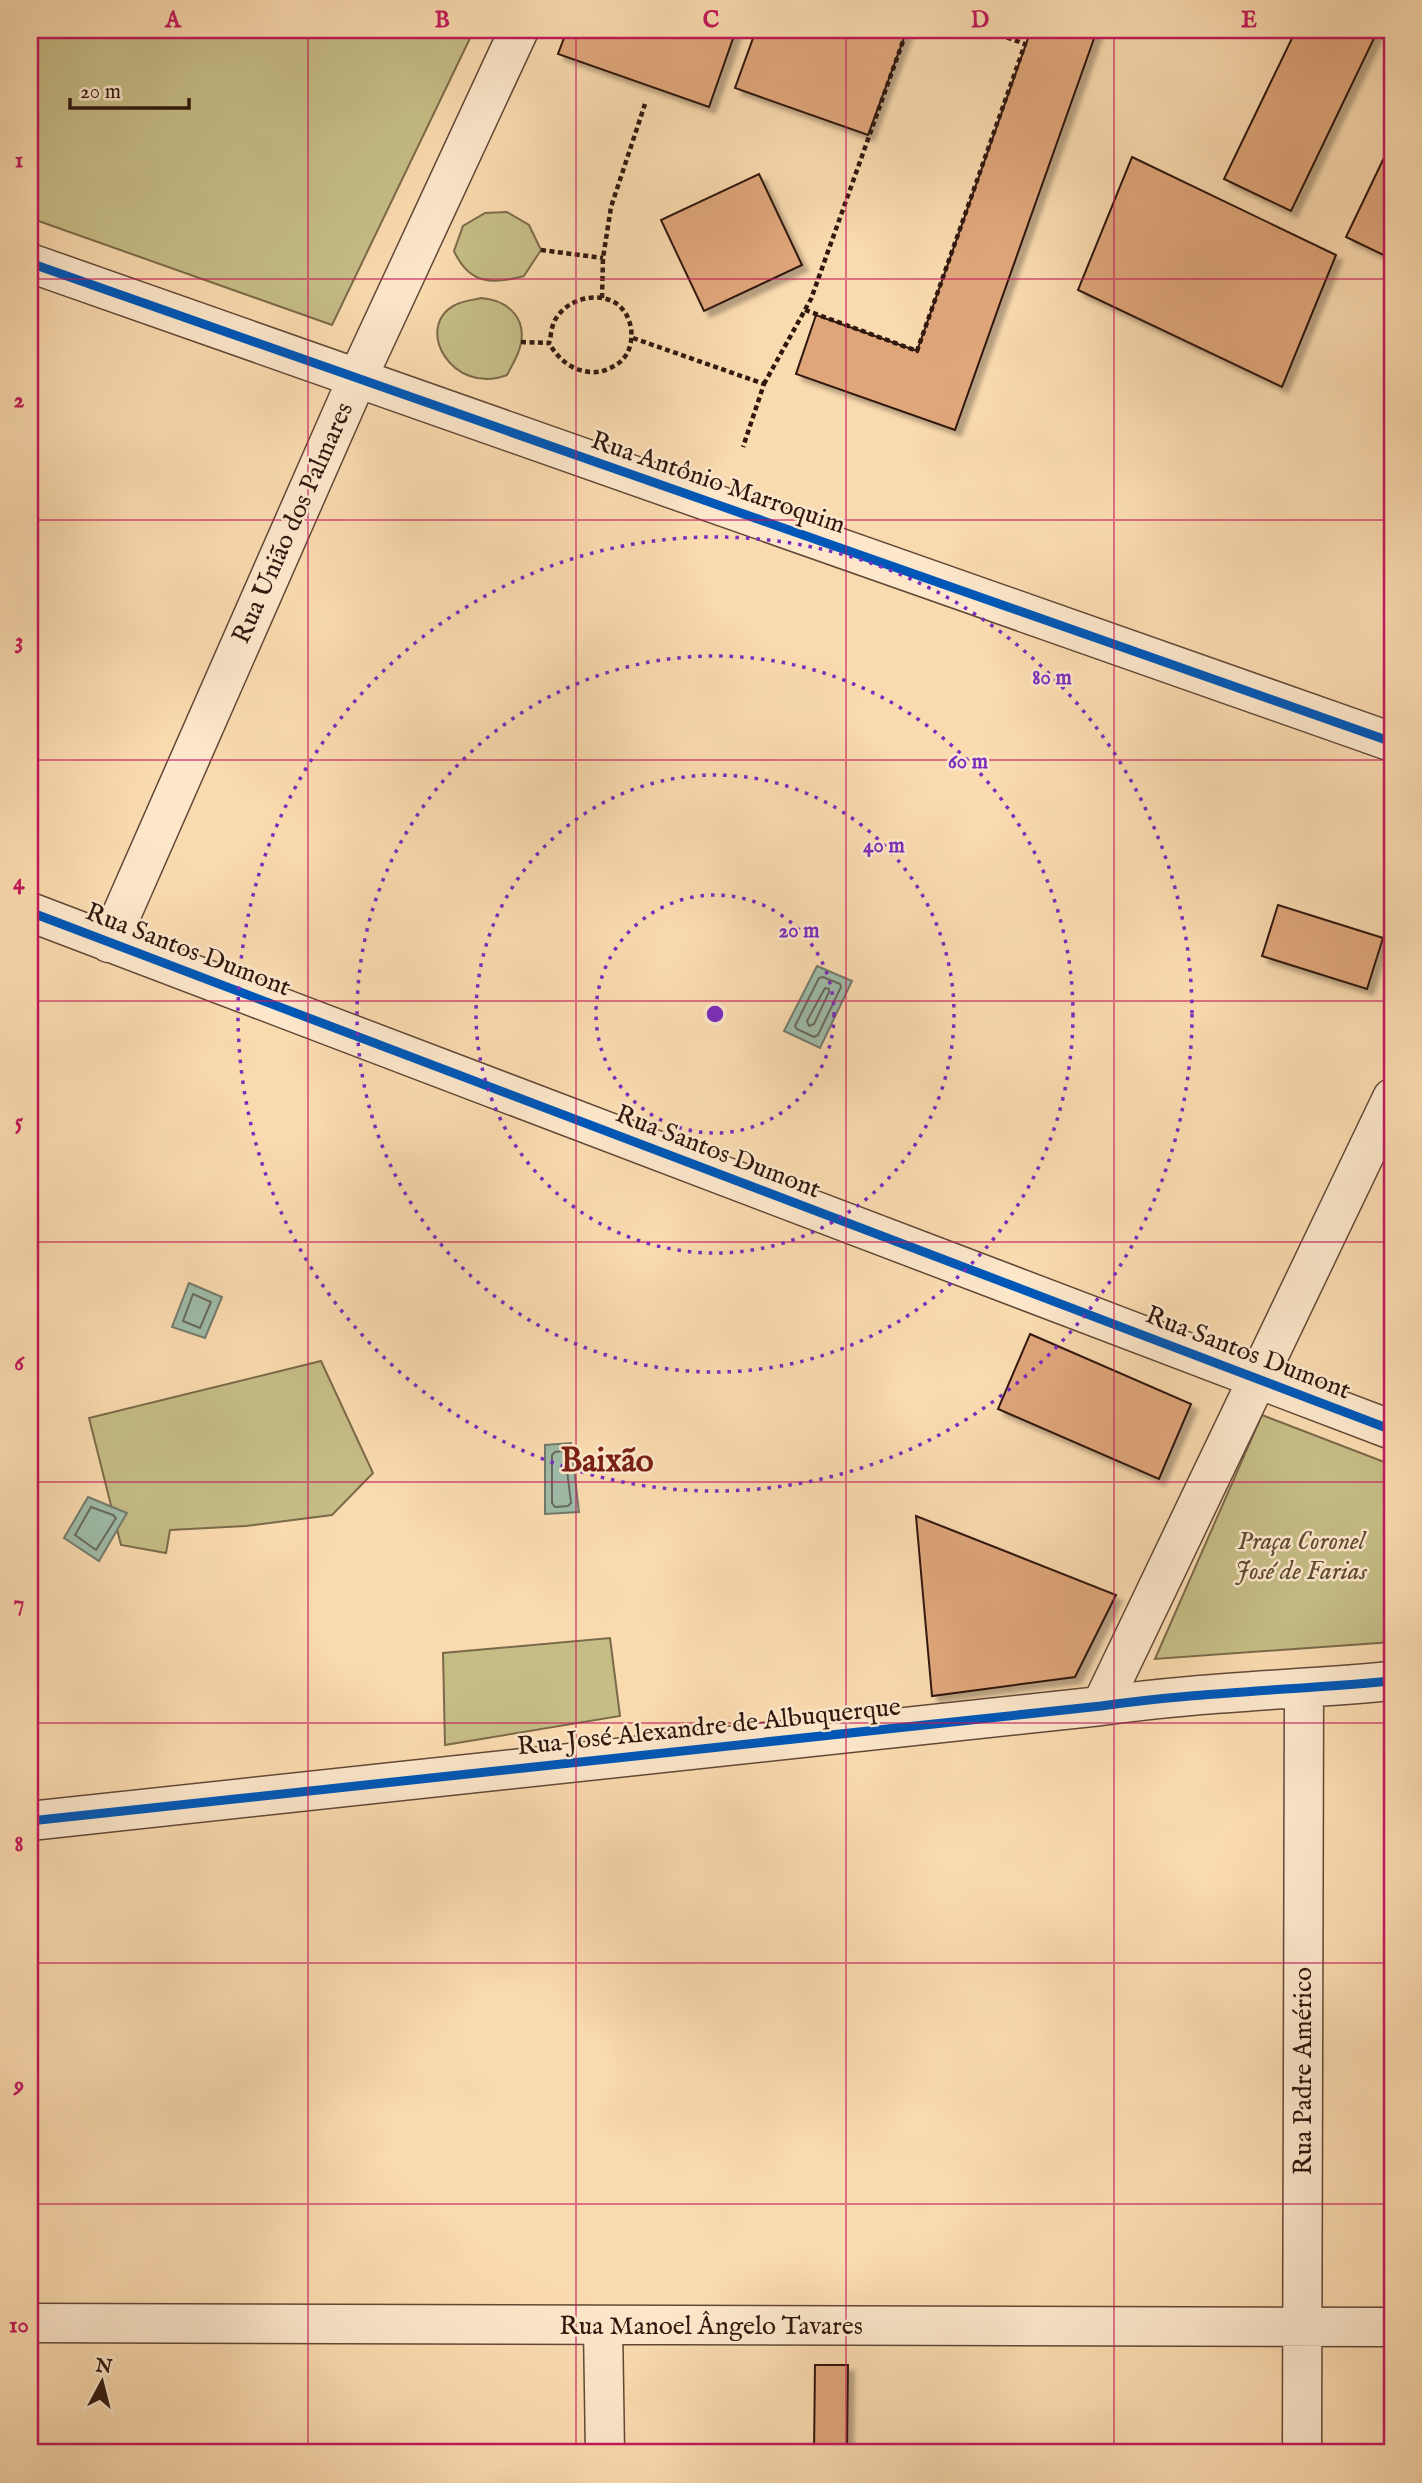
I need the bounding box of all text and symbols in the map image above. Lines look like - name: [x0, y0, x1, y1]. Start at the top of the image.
- text: A: [164, 6, 182, 35]
- text: B: [434, 6, 450, 35]
- text: C: [703, 6, 720, 35]
- text: D: [971, 6, 989, 35]
- text: E: [1241, 6, 1257, 35]
- scale bar: [70, 66, 189, 110]
- text: 20 m: [80, 79, 121, 106]
- text: 1: [15, 146, 23, 175]
- text: 2: [14, 386, 25, 415]
- street label: Rua União dos Palmares: [225, 397, 361, 649]
- street label: Rua Antônio Marroquim: [587, 424, 849, 542]
- text: 3: [15, 627, 23, 656]
- text: 80 m: [1032, 665, 1072, 692]
- text: 60 m: [948, 749, 989, 776]
- text: 40 m: [863, 833, 905, 860]
- text: 4: [13, 868, 25, 897]
- street label: Rua Santos Dumont: [81, 896, 295, 1004]
- text: 20 m: [779, 918, 820, 945]
- centre of rings: [703, 1002, 727, 1026]
- street label: Rua Santos Dumont: [611, 1098, 825, 1206]
- text: 5: [15, 1108, 24, 1137]
- street label: Rua Santos Dumont: [1141, 1299, 1355, 1407]
- text: 6: [14, 1349, 25, 1378]
- district label: Baixão: [560, 1441, 654, 1483]
- park label: Praça Coronel José de Farias: [1235, 1525, 1368, 1588]
- text: 7: [14, 1589, 24, 1618]
- street label: Rua José Alexandre de Albuquerque: [516, 1690, 902, 1764]
- text: 8: [14, 1830, 24, 1859]
- street label: Rua Padre Américo: [1287, 1967, 1320, 2175]
- text: 9: [13, 2071, 24, 2100]
- street label: Rua Manoel Ângelo Tavares: [559, 2310, 863, 2343]
- text: 10: [9, 2311, 29, 2340]
- north arrow: [66, 2346, 136, 2416]
- text: N: [93, 2354, 114, 2380]

